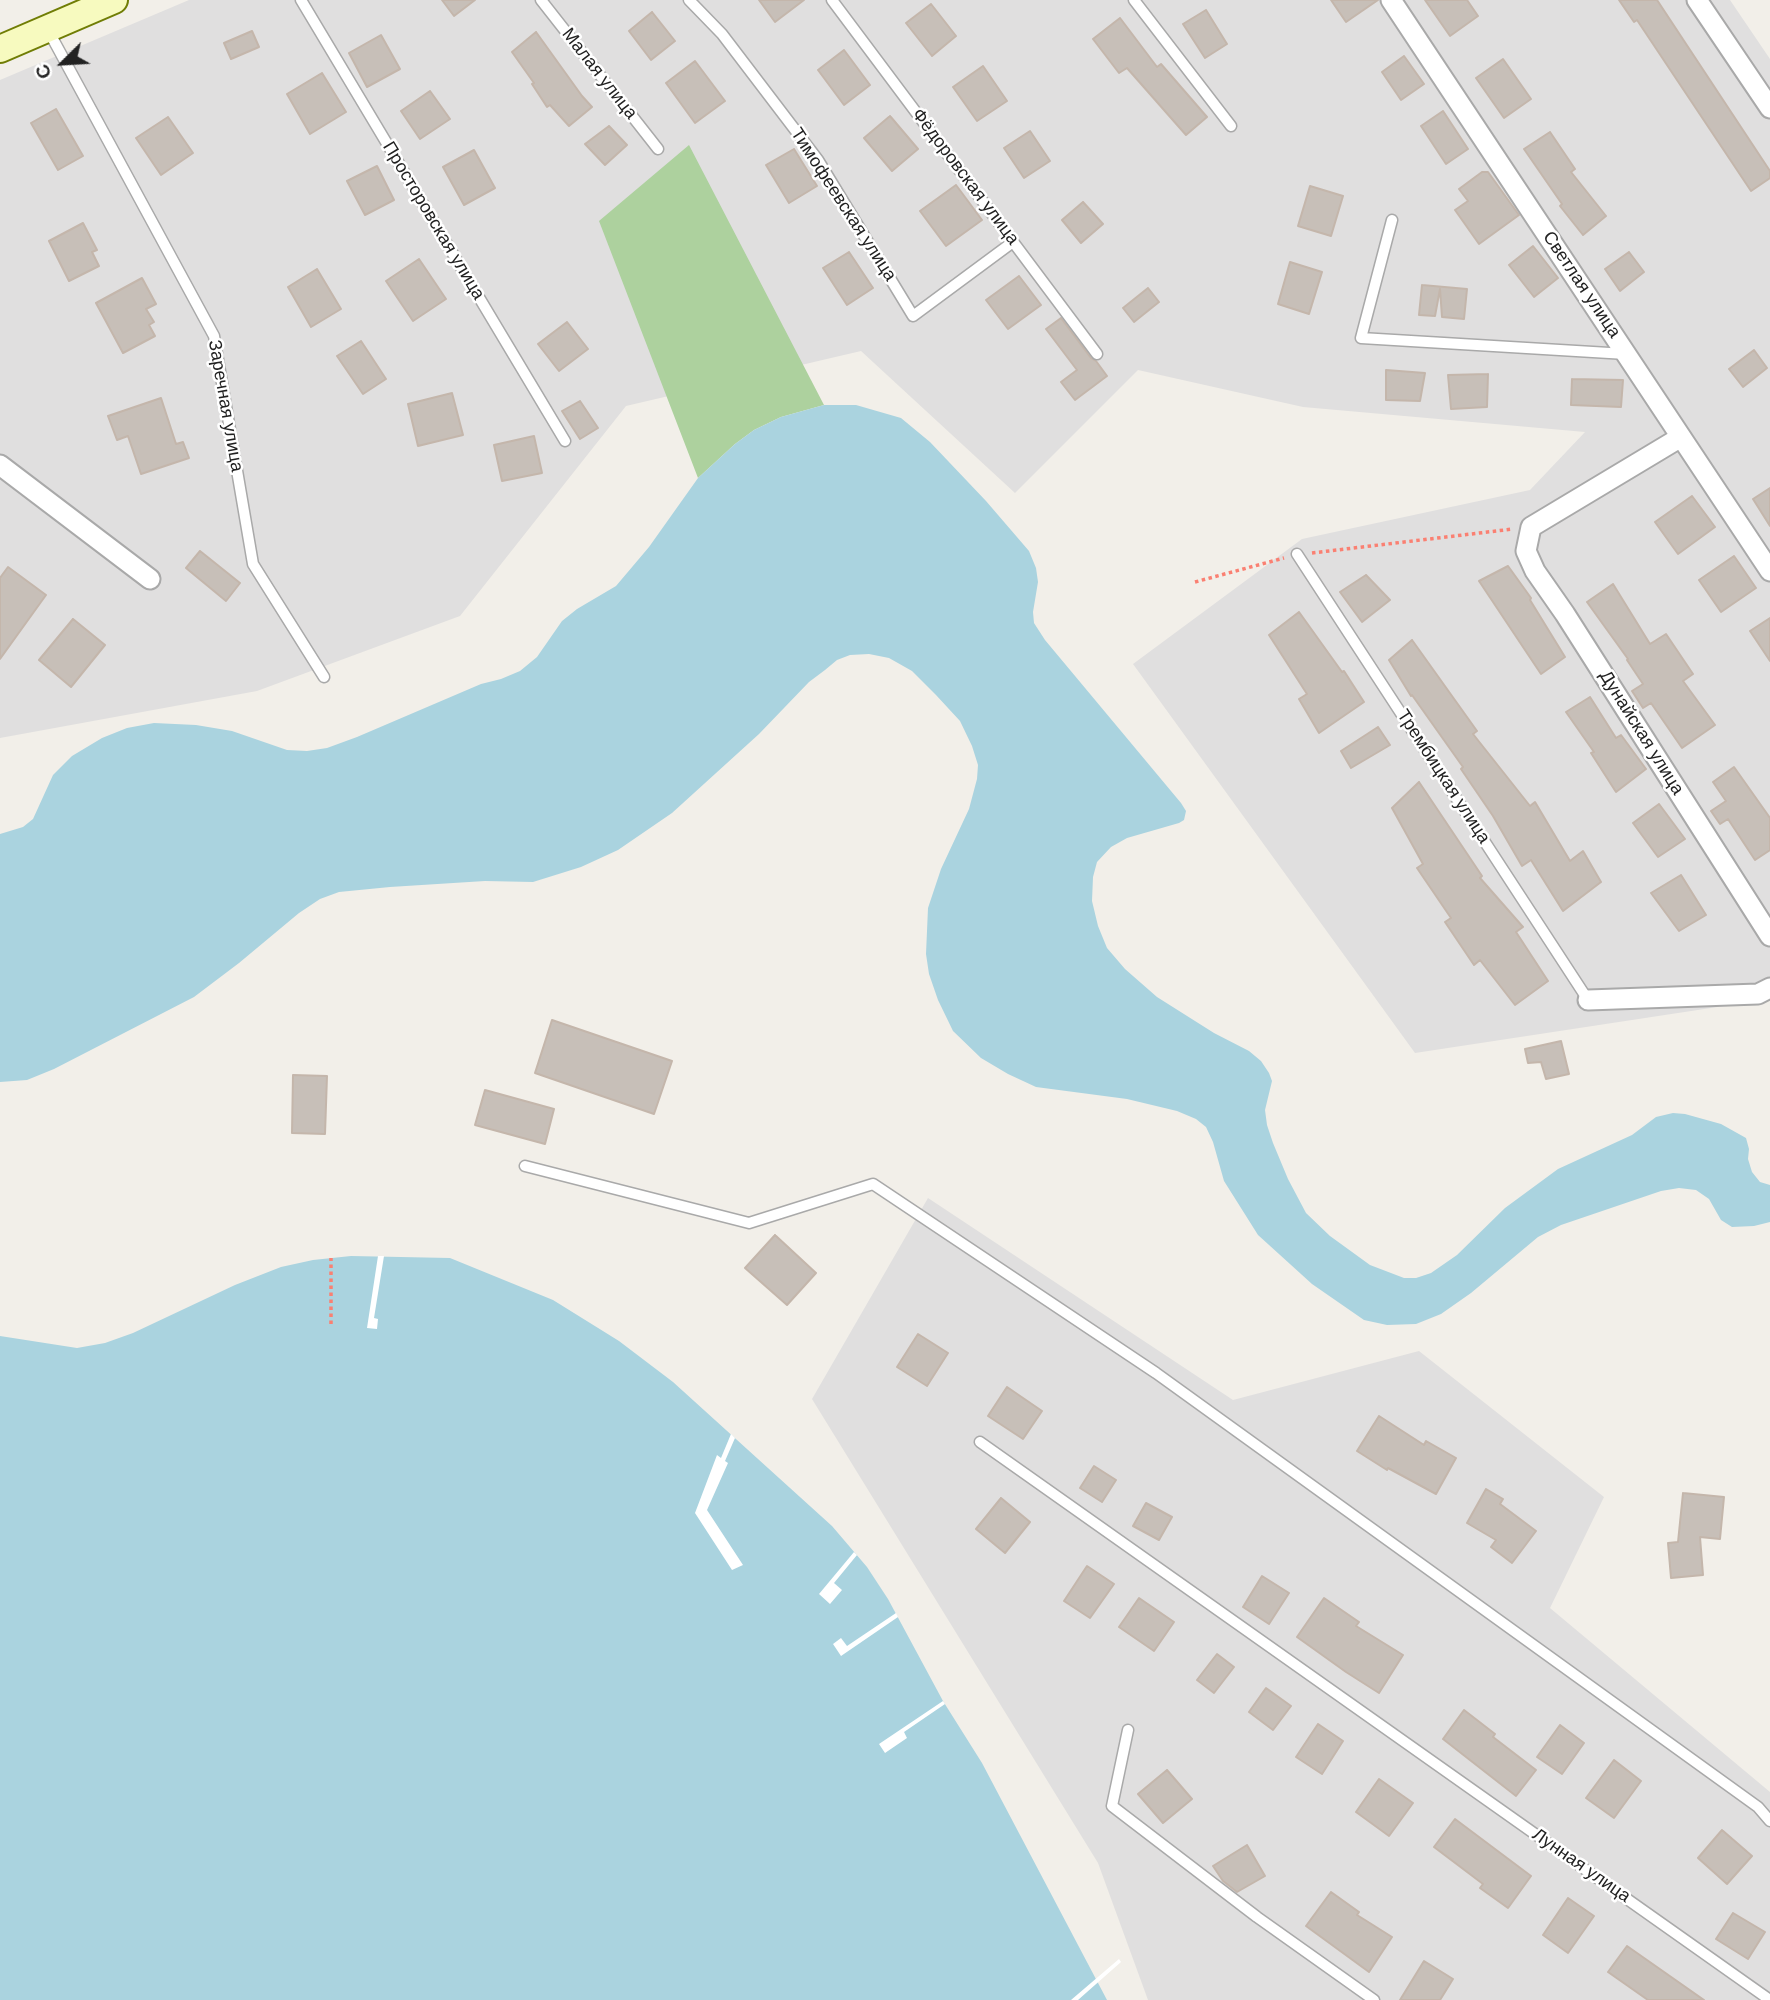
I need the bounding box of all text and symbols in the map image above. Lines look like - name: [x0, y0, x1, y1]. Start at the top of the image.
- street label: Малая улица: [557, 24, 641, 124]
- north arrow: [28, 28, 98, 98]
- text: С: [29, 60, 58, 83]
- street label: Фёдоровская улица: [907, 105, 1023, 249]
- street label: Тимофеевская улица: [785, 124, 901, 286]
- street label: Просторовская улица: [377, 138, 489, 304]
- street label: Светлая улица: [1537, 227, 1625, 343]
- street label: Заречная улица: [203, 338, 247, 474]
- street label: Дунайская улица: [1594, 667, 1688, 799]
- street label: Трембицкая улица: [1392, 706, 1494, 848]
- street label: Лунная улица: [1528, 1824, 1634, 1908]

